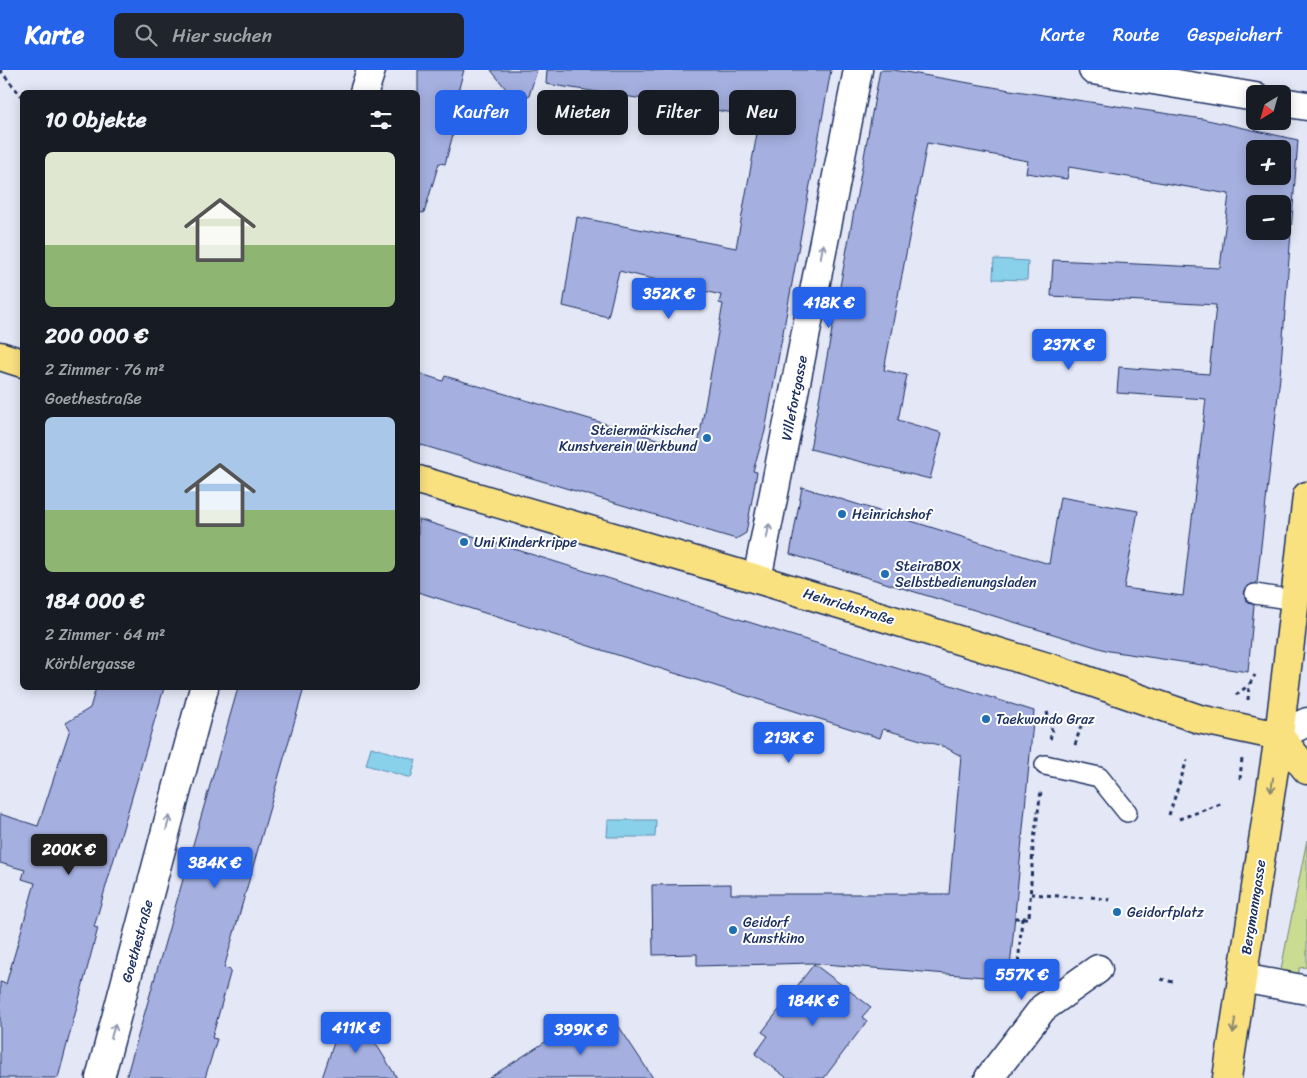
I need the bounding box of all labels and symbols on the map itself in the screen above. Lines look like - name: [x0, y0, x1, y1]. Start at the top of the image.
- north arrow: [1246, 85, 1291, 130]
- one-way arrow: [818, 244, 828, 260]
- pin: 352K €: [628, 278, 710, 320]
- pin: 418K €: [788, 286, 870, 329]
- pin: 237K €: [1028, 328, 1110, 371]
- street label: Villefortgasse: [774, 353, 815, 443]
- place label: Steiermärkischer Kunstverein Werkbund: [559, 418, 699, 459]
- marker: Steiermärkischer Kunstverein Werkbund: [701, 432, 713, 444]
- place label: Heinrichshof: [852, 502, 933, 527]
- marker: Heinrichshof: [836, 508, 848, 520]
- one-way arrow: [763, 523, 773, 539]
- place label: Uni Kinderkrippe: [474, 530, 577, 555]
- marker: Uni Kinderkrippe: [458, 536, 470, 548]
- place label: SteiraBOX Selbstbedienungsladen: [895, 554, 1037, 595]
- marker: SteiraBOX Selbstbedienungsladen: [879, 568, 891, 580]
- street label: Heinrichstraße: [800, 581, 898, 632]
- place label: Taekwondo Graz: [996, 707, 1095, 732]
- marker: Taekwondo Graz: [980, 713, 992, 725]
- pin: 213K €: [748, 722, 830, 764]
- one-way arrow: [1267, 776, 1277, 792]
- one-way arrow: [164, 816, 174, 832]
- pin: 200K €: [28, 834, 110, 876]
- pin: 384K €: [174, 846, 256, 889]
- street label: Bergmanngasse: [1234, 858, 1273, 956]
- street label: Goethestraße: [114, 897, 161, 985]
- place label: Geidorfplatz: [1127, 900, 1204, 925]
- marker: Geidorfplatz: [1111, 906, 1123, 918]
- place label: Geidorf Kunstkino: [743, 910, 804, 951]
- marker: Geidorf Kunstkino: [727, 924, 739, 936]
- pin: 557K €: [981, 958, 1063, 1001]
- pin: 184K €: [772, 984, 854, 1027]
- pin: 411K €: [315, 1012, 397, 1054]
- pin: 399K €: [540, 1014, 622, 1056]
- one-way arrow: [1229, 1018, 1239, 1034]
- one-way arrow: [109, 1023, 118, 1039]

